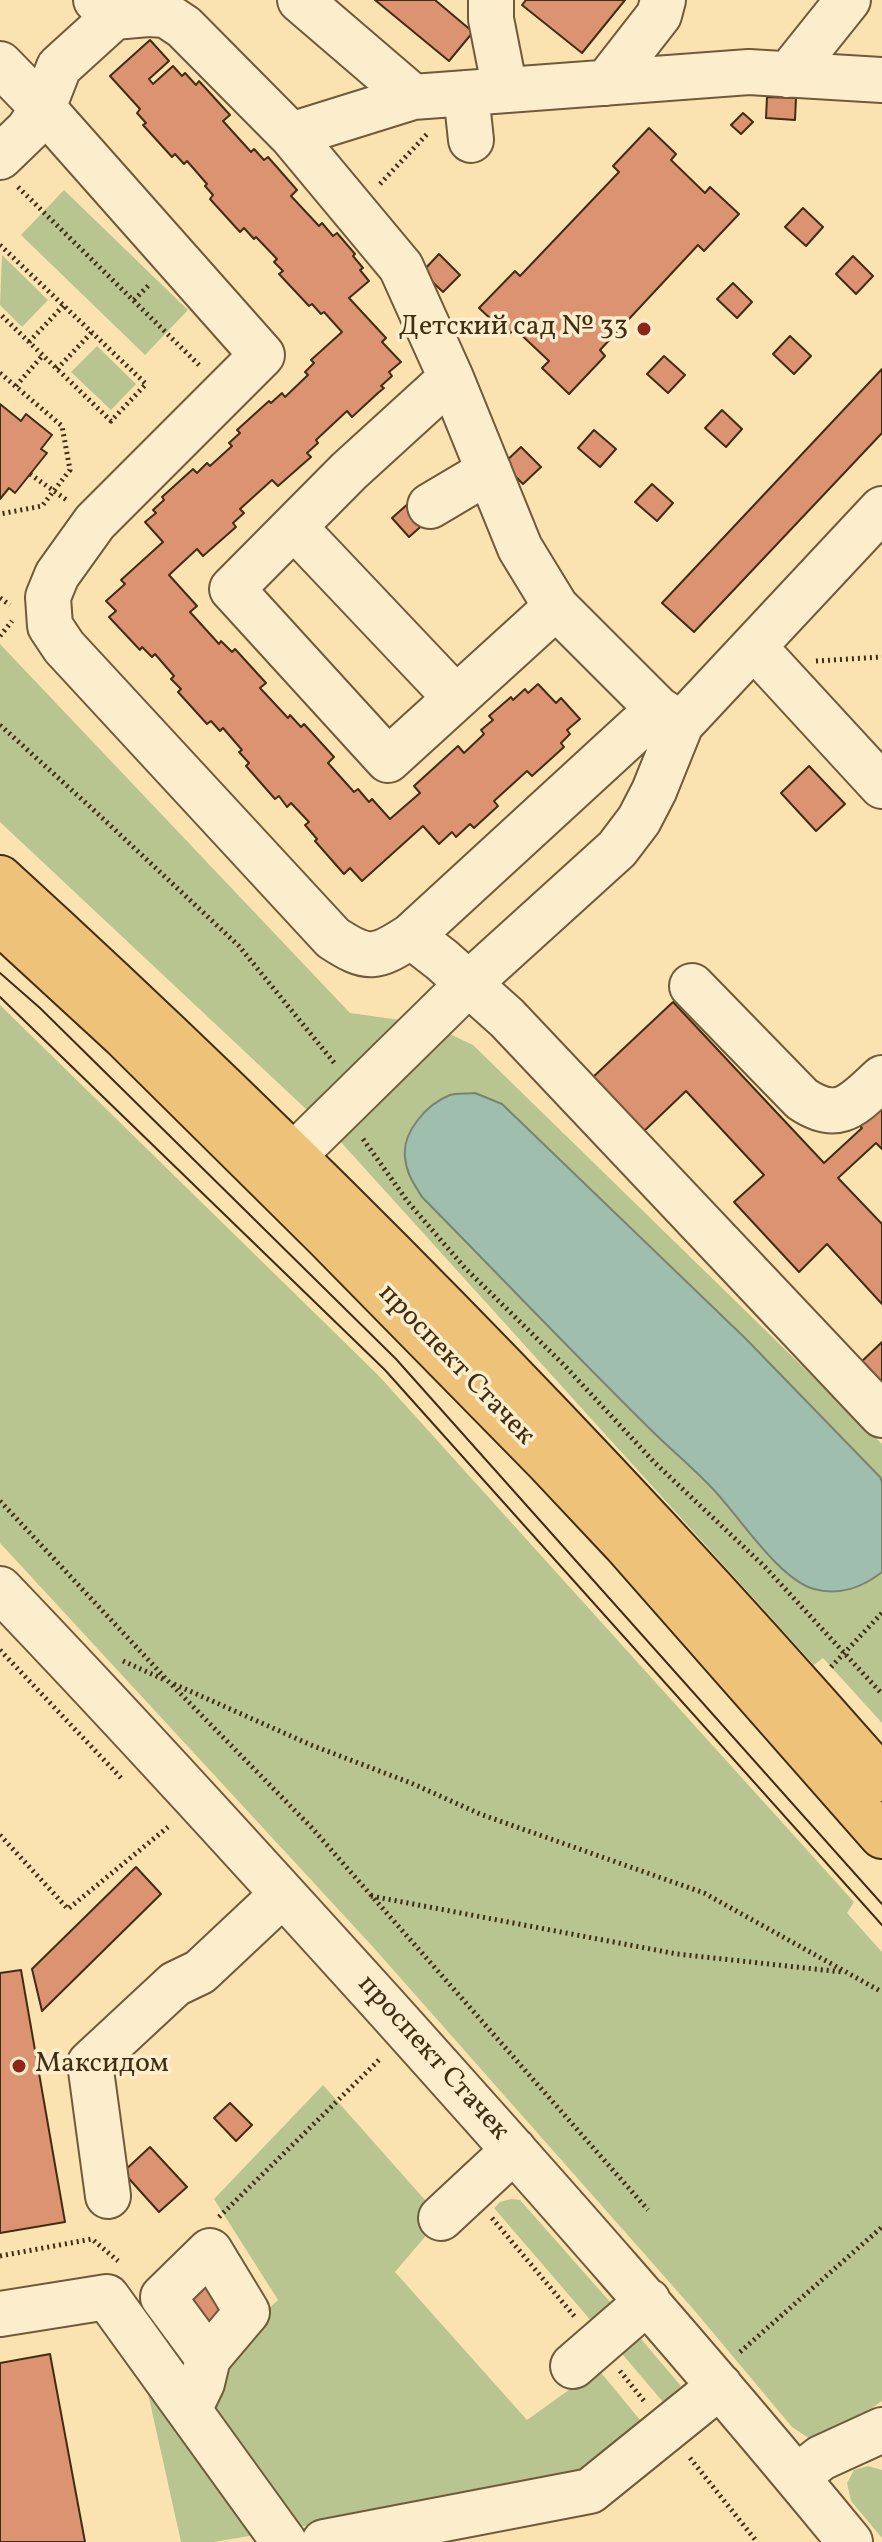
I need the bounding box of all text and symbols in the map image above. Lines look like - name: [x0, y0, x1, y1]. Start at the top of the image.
- place label: Детский сад № 33: [399, 312, 628, 346]
- marker: Детский сад № 33: [635, 320, 653, 338]
- street label: проспект Стачек: [370, 1278, 540, 1454]
- street label: проспект Стачек: [349, 1969, 515, 2149]
- place label: Максидом: [35, 2049, 169, 2083]
- marker: Максидом: [10, 2057, 28, 2075]

